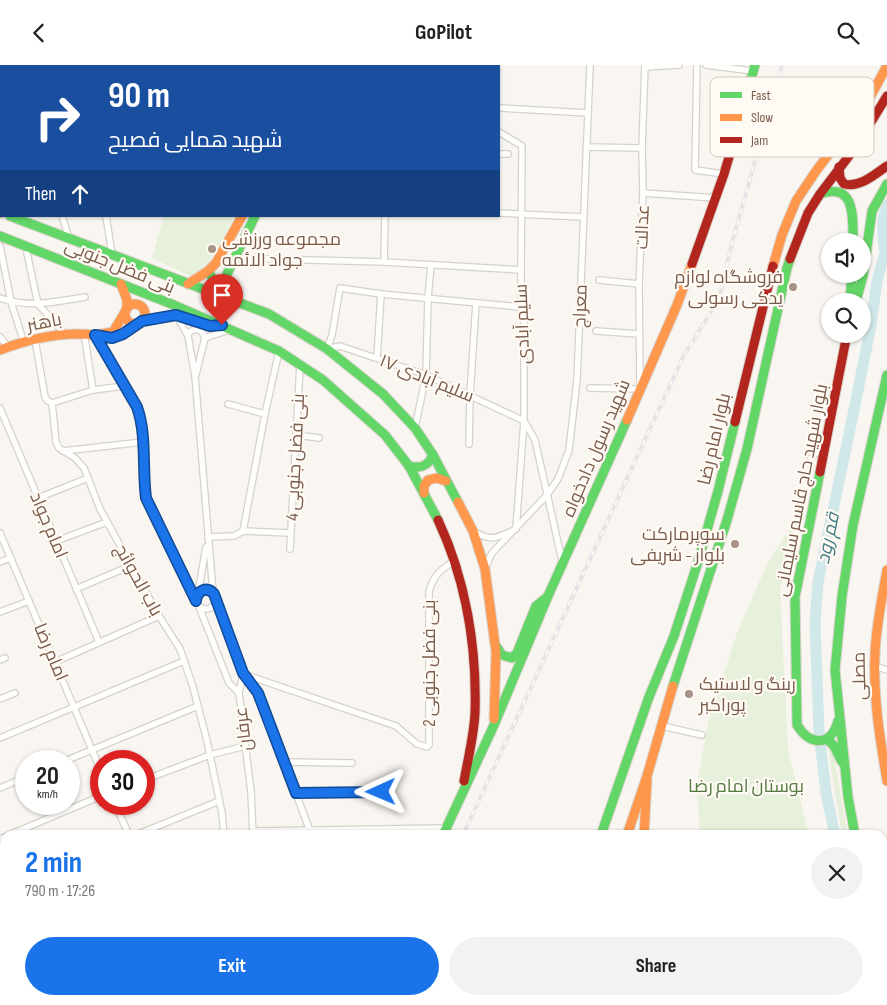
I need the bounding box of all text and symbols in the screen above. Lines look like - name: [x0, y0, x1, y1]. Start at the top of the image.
- icon: back: [25, 19, 53, 47]
- text: GoPilot: [415, 19, 472, 46]
- icon: search: [834, 19, 862, 47]
- text: 90 m: [108, 75, 170, 118]
- legend: [710, 77, 874, 157]
- icon: right: [25, 85, 90, 150]
- text: Fast: [751, 87, 771, 104]
- text: Slow: [751, 109, 773, 126]
- text: شهید همایی فصیح: [108, 127, 283, 154]
- text: Jam: [750, 132, 768, 149]
- icon: ahead: [66, 180, 94, 208]
- text: Then: [25, 183, 56, 206]
- street label: عدالت: [631, 204, 654, 250]
- place label: مجموعه ورزشی جواد الائمه: [222, 229, 341, 271]
- map controls: [821, 233, 871, 343]
- button: sound: [821, 233, 871, 283]
- street label: بنی فضل جنوبی: [62, 235, 178, 298]
- marker: مجموعه ورزشی جواد الائمه: [206, 243, 218, 255]
- place label: فروشگاه لوازم یدکی رسولی: [674, 267, 783, 309]
- pin: [201, 274, 243, 325]
- icon: arrive: [208, 281, 236, 309]
- marker: فروشگاه لوازم یدکی رسولی: [787, 281, 799, 293]
- street label: سلیم آبادی: [511, 283, 535, 364]
- street label: معراج: [569, 284, 593, 328]
- button: search: [821, 293, 871, 343]
- street label: باهنر: [24, 309, 63, 336]
- street label: سلیم آبادی ۱۷: [376, 350, 477, 408]
- street label: شهید رسول دادخواه: [558, 376, 635, 520]
- street label: بلوار شهید حاج قاسم سلیمانی: [771, 382, 833, 598]
- street label: بلوار امام رضا: [694, 391, 736, 487]
- street label: بنی فضل جنوبی 4: [282, 393, 309, 521]
- street label: امام جواد: [24, 489, 72, 562]
- water label: قم رود: [812, 509, 846, 566]
- place label: سوپرمارکت بلوار - شریفی: [630, 524, 725, 566]
- marker: سوپرمارکت بلوار - شریفی: [729, 538, 741, 550]
- street label: باب الحوائج: [109, 541, 167, 620]
- street label: بنی فضل جنوبی 2: [419, 599, 440, 727]
- street label: امام رضا: [28, 620, 72, 685]
- street label: مصلی: [849, 652, 870, 700]
- place label: رینگ و لاستیک پوراکبر: [698, 674, 796, 717]
- marker: رینگ و لاستیک پوراکبر: [683, 688, 695, 700]
- street label: عرفان: [230, 706, 257, 752]
- speed limit sign: 30: [90, 750, 155, 815]
- text: 20: [36, 761, 59, 792]
- position arrow: [354, 765, 406, 817]
- park label: بوستان امام رضا: [688, 776, 804, 798]
- text: km/h: [37, 787, 58, 802]
- text: 2 min: [25, 845, 82, 881]
- button: close: [811, 847, 863, 899]
- text: 790 m · 17:26: [25, 882, 95, 901]
- button: Exit: [25, 937, 439, 995]
- button: Share: [449, 937, 863, 995]

